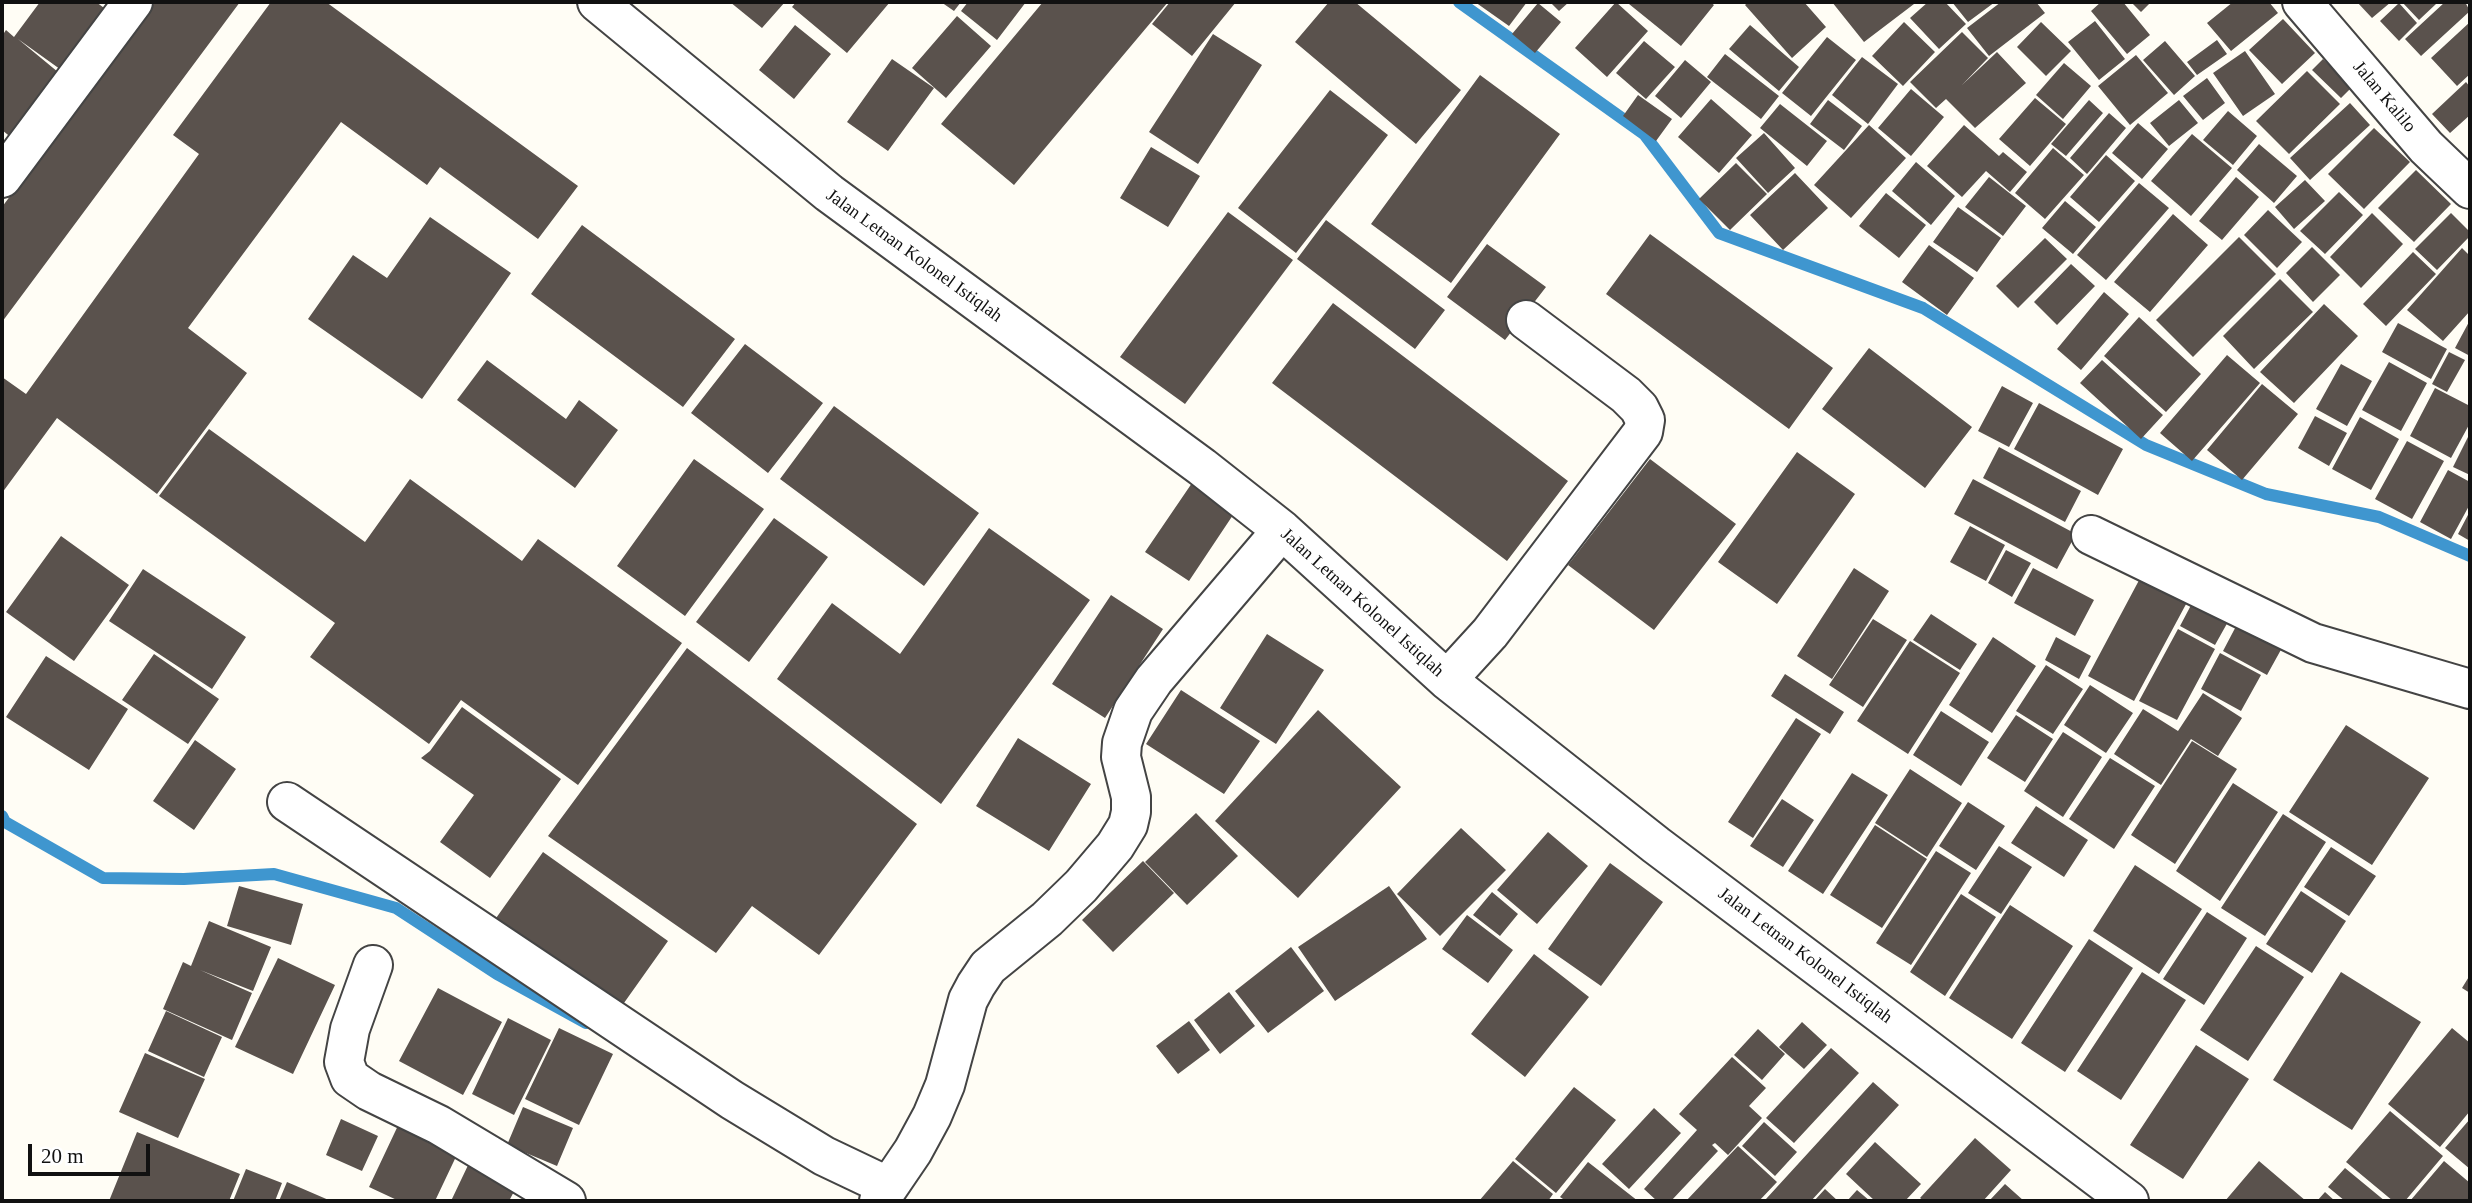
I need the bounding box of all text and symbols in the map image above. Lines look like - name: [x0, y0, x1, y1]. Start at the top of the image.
- street label: Jalan Kalilo: [2348, 57, 2420, 137]
- street label: Jalan Letnan Kolonel Istiqlah: [822, 185, 1006, 327]
- street label: Jalan Letnan Kolonel Istiqlah: [1276, 524, 1448, 682]
- street label: Jalan Letnan Kolonel Istiqlah: [1714, 883, 1896, 1029]
- scale bar: [32, 1130, 154, 1174]
- text: 20 m: [41, 1144, 84, 1168]

